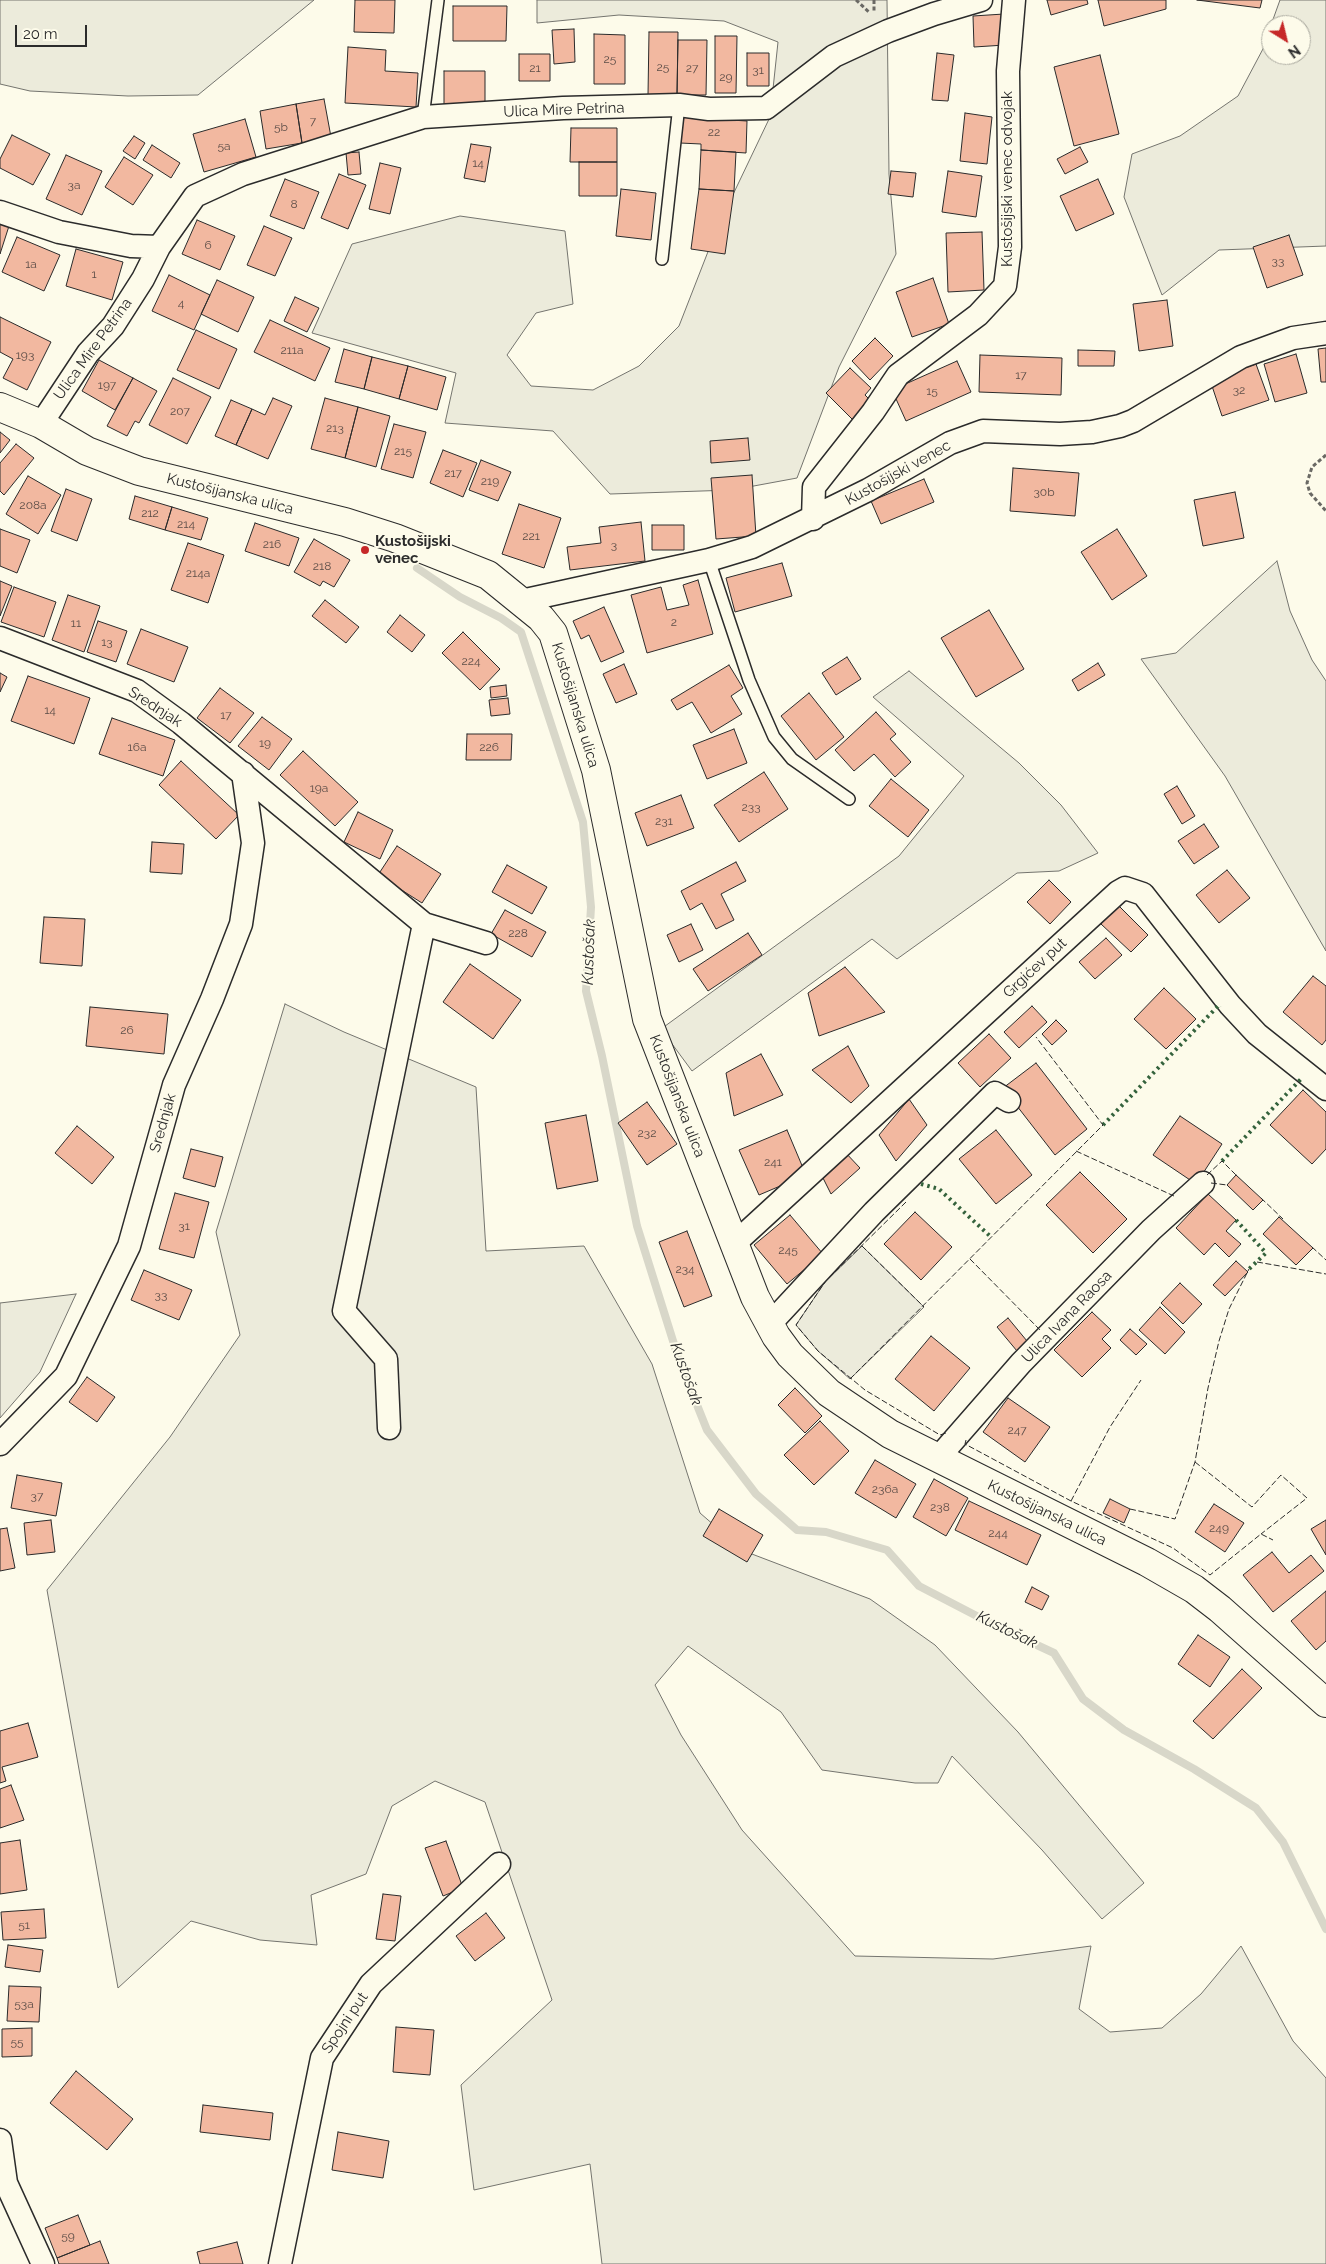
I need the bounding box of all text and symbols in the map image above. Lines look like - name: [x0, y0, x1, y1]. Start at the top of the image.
- scale bar: [18, 15, 90, 47]
- north arrow: [1261, 15, 1311, 65]
- text: 20 m: [23, 25, 58, 43]
- text: N: [1285, 42, 1303, 61]
- house number: 25: [604, 52, 616, 66]
- house number: 25: [657, 60, 669, 74]
- house number: 21: [529, 61, 541, 75]
- house number: 27: [686, 61, 698, 75]
- house number: 31: [752, 63, 764, 77]
- house number: 29: [719, 70, 733, 84]
- street label: Kustošijski venec odvojak: [998, 91, 1016, 267]
- street label: Ulica Mire Petrina: [503, 99, 625, 121]
- house number: 7: [310, 114, 316, 128]
- house number: 5b: [274, 120, 288, 134]
- house number: 22: [708, 125, 720, 139]
- house number: 5a: [217, 139, 231, 153]
- house number: 14: [472, 156, 484, 170]
- house number: 3a: [68, 178, 80, 192]
- house number: 8: [290, 197, 298, 211]
- house number: 6: [204, 238, 212, 252]
- house number: 33: [1272, 254, 1284, 268]
- house number: 1a: [25, 257, 37, 271]
- house number: 1: [91, 267, 97, 281]
- street label: Ulica Mire Petrina: [50, 295, 136, 403]
- house number: 4: [178, 296, 184, 310]
- house number: 211a: [280, 343, 304, 357]
- house number: 193: [16, 348, 34, 362]
- house number: 17: [1015, 368, 1027, 382]
- house number: 197: [98, 378, 116, 392]
- house number: 32: [1233, 383, 1245, 397]
- house number: 15: [926, 384, 938, 398]
- house number: 207: [170, 404, 190, 418]
- house number: 213: [326, 421, 344, 435]
- street label: Kustošijski venec: [842, 437, 954, 509]
- house number: 215: [394, 444, 412, 458]
- house number: 217: [444, 466, 462, 480]
- street label: Kustošijanska ulica: [165, 470, 295, 518]
- house number: 219: [481, 474, 499, 488]
- house number: 30b: [1033, 485, 1055, 499]
- house number: 208a: [19, 498, 47, 512]
- house number: 212: [141, 506, 159, 520]
- house number: 214: [177, 517, 195, 531]
- house number: 221: [522, 529, 540, 543]
- place label: Kustošijski venec: [375, 532, 451, 567]
- house number: 216: [263, 537, 281, 551]
- house number: 3: [611, 538, 617, 552]
- marker: Kustošijski venec: [359, 544, 371, 556]
- house number: 218: [313, 559, 331, 573]
- house number: 214a: [186, 566, 210, 580]
- house number: 2: [671, 615, 677, 629]
- house number: 11: [71, 616, 81, 630]
- house number: 13: [101, 635, 113, 649]
- street label: Kustošijanska ulica: [547, 640, 603, 770]
- house number: 224: [461, 654, 481, 668]
- street label: Srednjak: [125, 683, 185, 731]
- house number: 14: [44, 703, 56, 717]
- house number: 17: [220, 708, 232, 722]
- house number: 19: [259, 736, 271, 750]
- house number: 16a: [128, 740, 146, 754]
- house number: 226: [479, 740, 499, 754]
- house number: 19a: [310, 781, 328, 795]
- house number: 233: [741, 800, 761, 814]
- house number: 231: [655, 814, 673, 828]
- water label: Kustošak: [578, 919, 600, 985]
- house number: 228: [508, 926, 528, 940]
- street label: Grgićev put: [1000, 934, 1070, 1002]
- house number: 26: [120, 1023, 134, 1037]
- street label: Kustošijanska ulica: [645, 1032, 709, 1160]
- street label: Srednjak: [146, 1091, 180, 1155]
- house number: 232: [638, 1126, 656, 1140]
- house number: 241: [764, 1155, 782, 1169]
- house number: 31: [178, 1219, 190, 1233]
- house number: 245: [778, 1243, 798, 1257]
- house number: 234: [675, 1262, 695, 1276]
- street label: Ulica Ivana Raosa: [1018, 1267, 1116, 1367]
- house number: 33: [155, 1288, 167, 1302]
- water label: Kustošak: [666, 1340, 706, 1408]
- house number: 247: [1007, 1423, 1027, 1437]
- street label: Kustošijanska ulica: [985, 1476, 1109, 1550]
- house number: 236a: [872, 1482, 898, 1496]
- house number: 37: [31, 1489, 43, 1503]
- house number: 238: [930, 1500, 950, 1514]
- house number: 249: [1209, 1521, 1229, 1535]
- house number: 244: [988, 1526, 1008, 1540]
- water label: Kustošak: [973, 1607, 1041, 1653]
- house number: 51: [18, 1918, 30, 1932]
- street label: Spojni put: [318, 1989, 372, 2057]
- house number: 53a: [14, 1997, 34, 2011]
- house number: 55: [10, 2035, 24, 2049]
- house number: 59: [61, 2229, 75, 2243]

